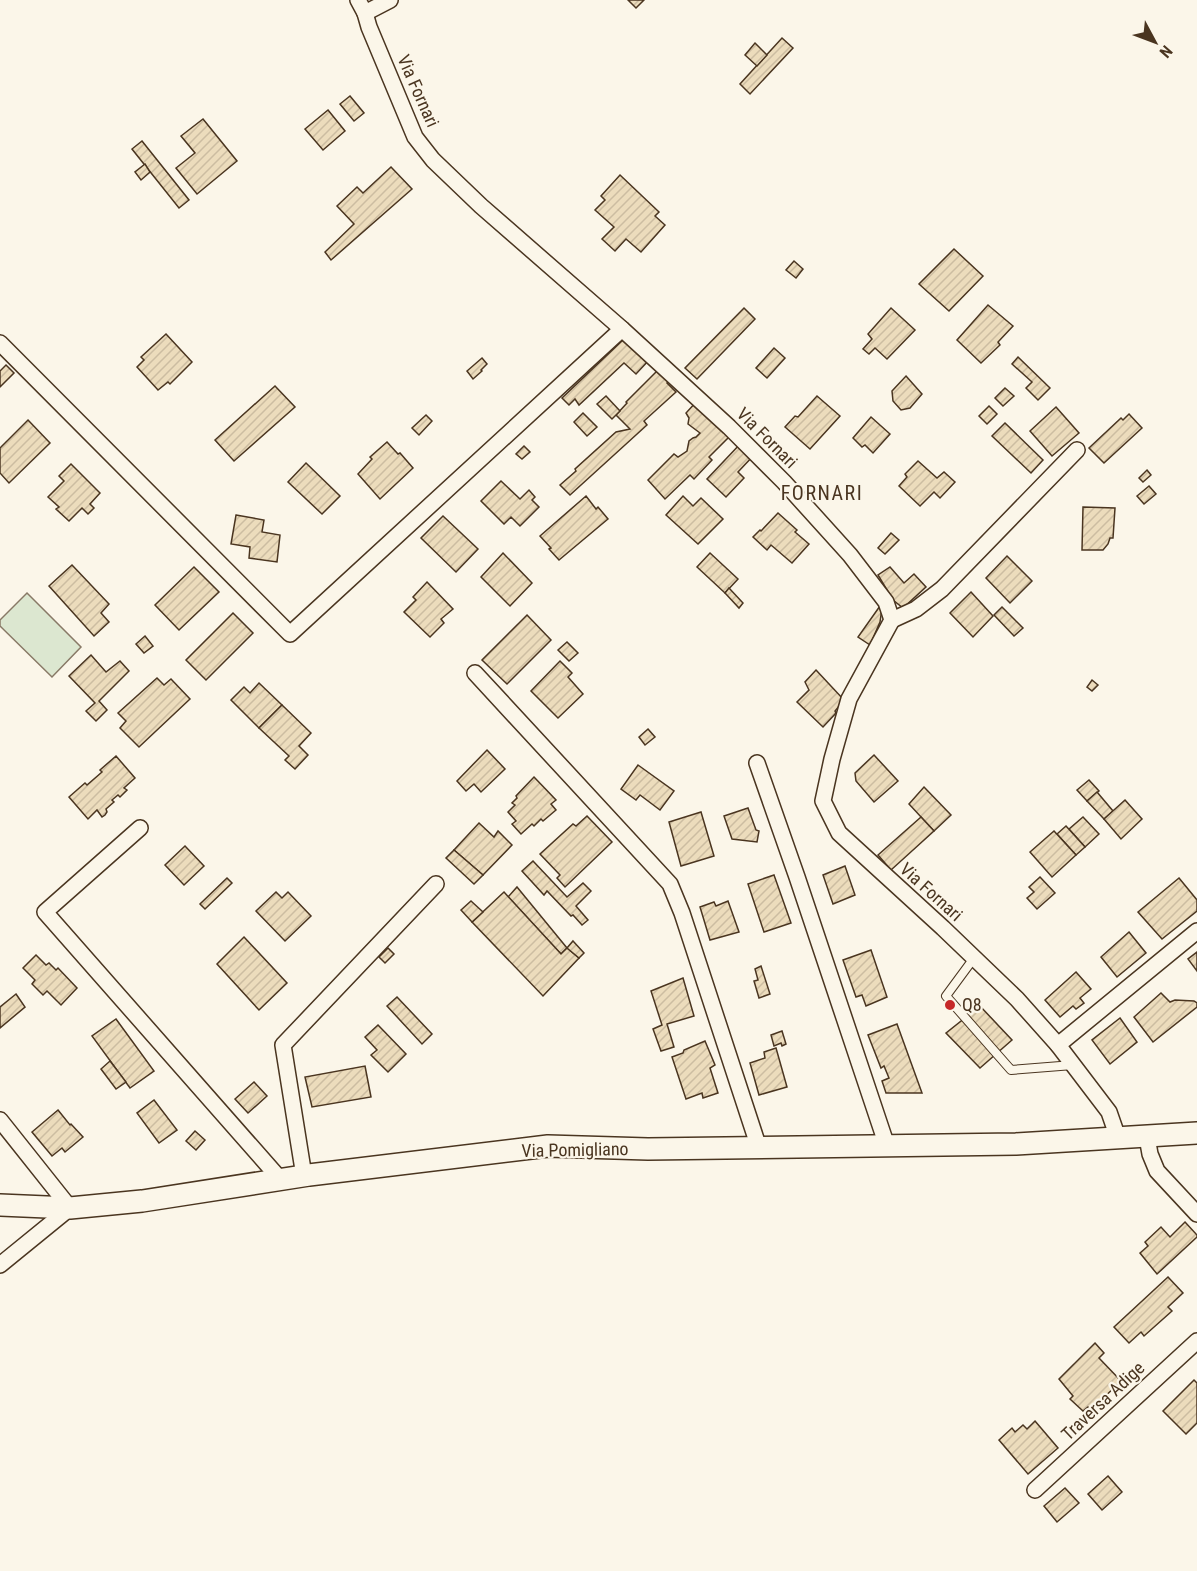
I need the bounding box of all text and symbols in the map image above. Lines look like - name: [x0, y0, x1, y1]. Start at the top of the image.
- north arrow: [1125, 12, 1185, 72]
- text: N: [1156, 42, 1176, 61]
- street label: Via Fornari: [393, 51, 444, 130]
- street label: Via Fornari: [733, 403, 802, 472]
- district label: FORNARI: [781, 481, 863, 505]
- street label: Via Fornari: [896, 858, 967, 925]
- place label: Q8: [962, 994, 982, 1015]
- marker: Q8: [943, 998, 957, 1012]
- street label: Via Pomigliano: [521, 1138, 629, 1161]
- street label: Traversa Adige: [1057, 1357, 1148, 1444]

